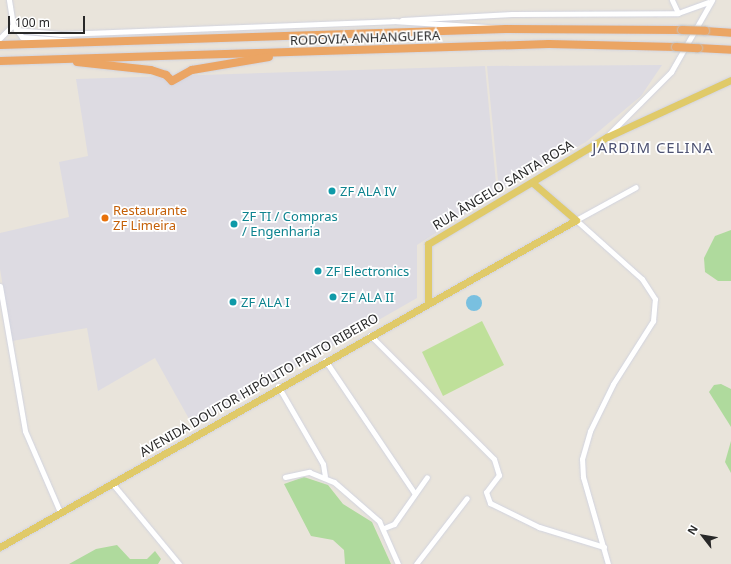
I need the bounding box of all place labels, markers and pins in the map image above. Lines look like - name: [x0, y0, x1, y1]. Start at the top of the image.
- place label: ZF ALA IV: [340, 183, 397, 199]
- marker: ZF ALA IV: [327, 186, 337, 196]
- place label: Restaurante ZF Limeira: [113, 203, 187, 234]
- place label: ZF TI / Compras / Engenharia: [242, 209, 338, 240]
- marker: Restaurante ZF Limeira: [100, 213, 110, 223]
- marker: ZF TI / Compras / Engenharia: [229, 219, 239, 229]
- place label: ZF Electronics: [326, 263, 409, 279]
- marker: ZF Electronics: [313, 266, 323, 276]
- place label: ZF ALA II: [341, 289, 394, 305]
- marker: ZF ALA II: [328, 292, 338, 302]
- place label: ZF ALA I: [241, 294, 290, 310]
- marker: ZF ALA I: [228, 297, 238, 307]

